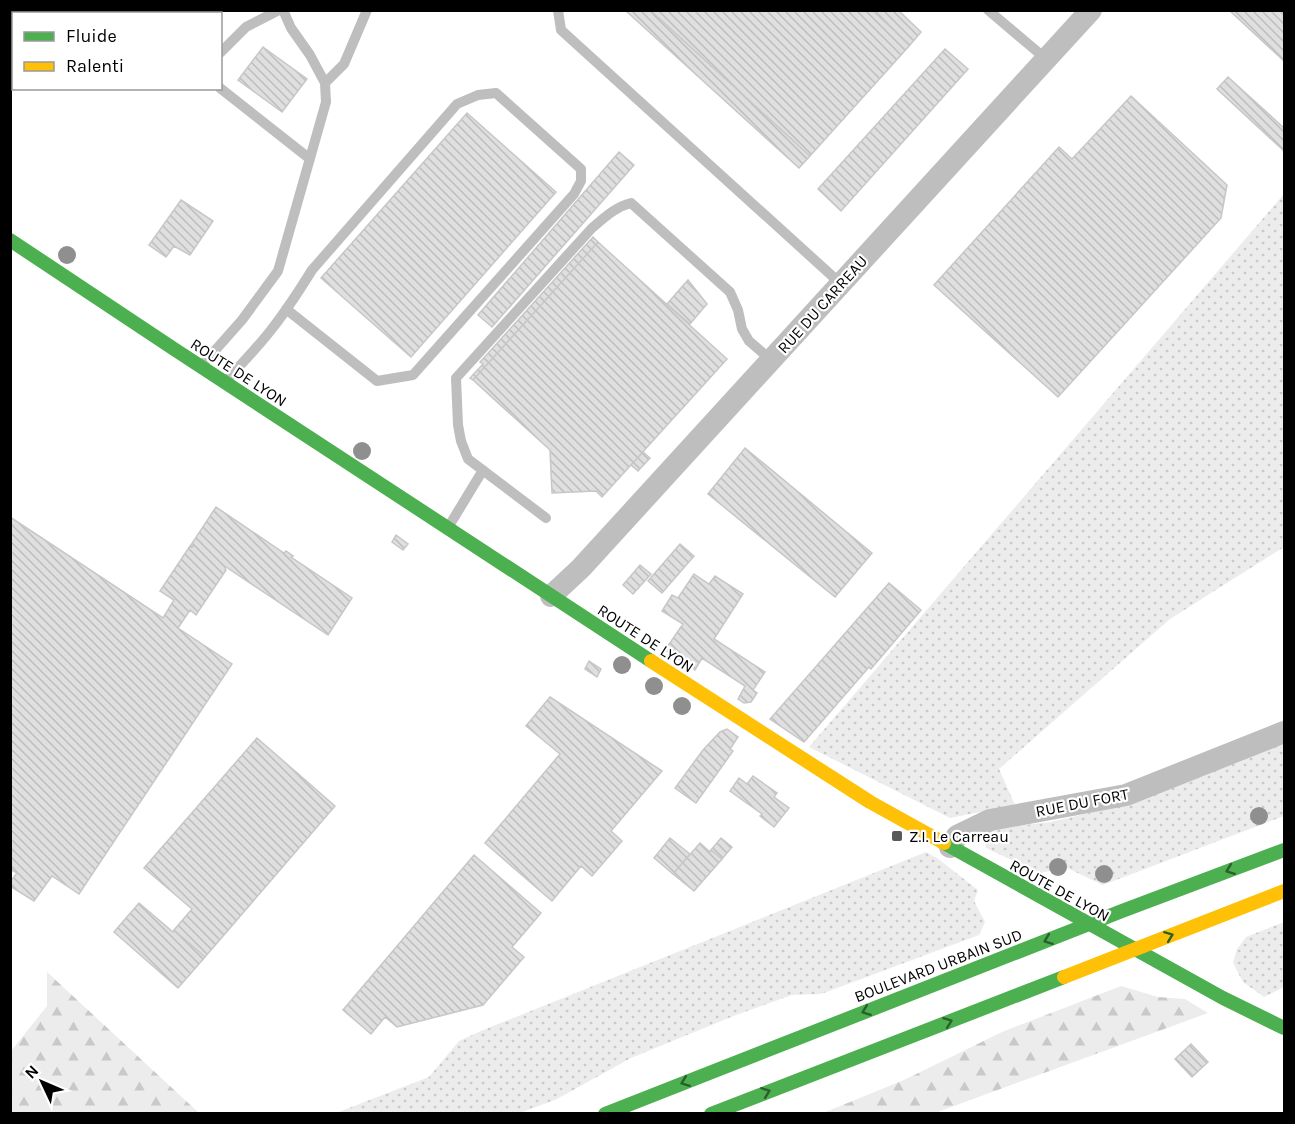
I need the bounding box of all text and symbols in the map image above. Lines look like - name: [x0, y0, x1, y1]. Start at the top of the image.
- legend: [12, 12, 222, 90]
- text: Fluide: [66, 25, 117, 47]
- text: Ralenti: [66, 55, 124, 77]
- street label: RUE DU CARREAU: [773, 251, 871, 357]
- street label: ROUTE DE LYON: [187, 334, 290, 411]
- street label: ROUTE DE LYON: [594, 600, 697, 677]
- street label: RUE DU FORT: [1034, 784, 1130, 821]
- place label: Z.I. Le Carreau: [909, 827, 1009, 846]
- marker: Z.I. Le Carreau: [890, 829, 904, 843]
- street label: ROUTE DE LYON: [1007, 855, 1113, 926]
- one-way arrow: [1225, 863, 1236, 876]
- street label: BOULEVARD URBAIN SUD: [852, 925, 1025, 1006]
- one-way arrow: [1162, 931, 1173, 943]
- one-way arrow: [1043, 933, 1054, 945]
- one-way arrow: [861, 1004, 872, 1016]
- one-way arrow: [942, 1016, 952, 1029]
- north arrow: [12, 1052, 72, 1112]
- text: N: [21, 1061, 42, 1083]
- one-way arrow: [680, 1075, 690, 1088]
- one-way arrow: [760, 1087, 771, 1099]

